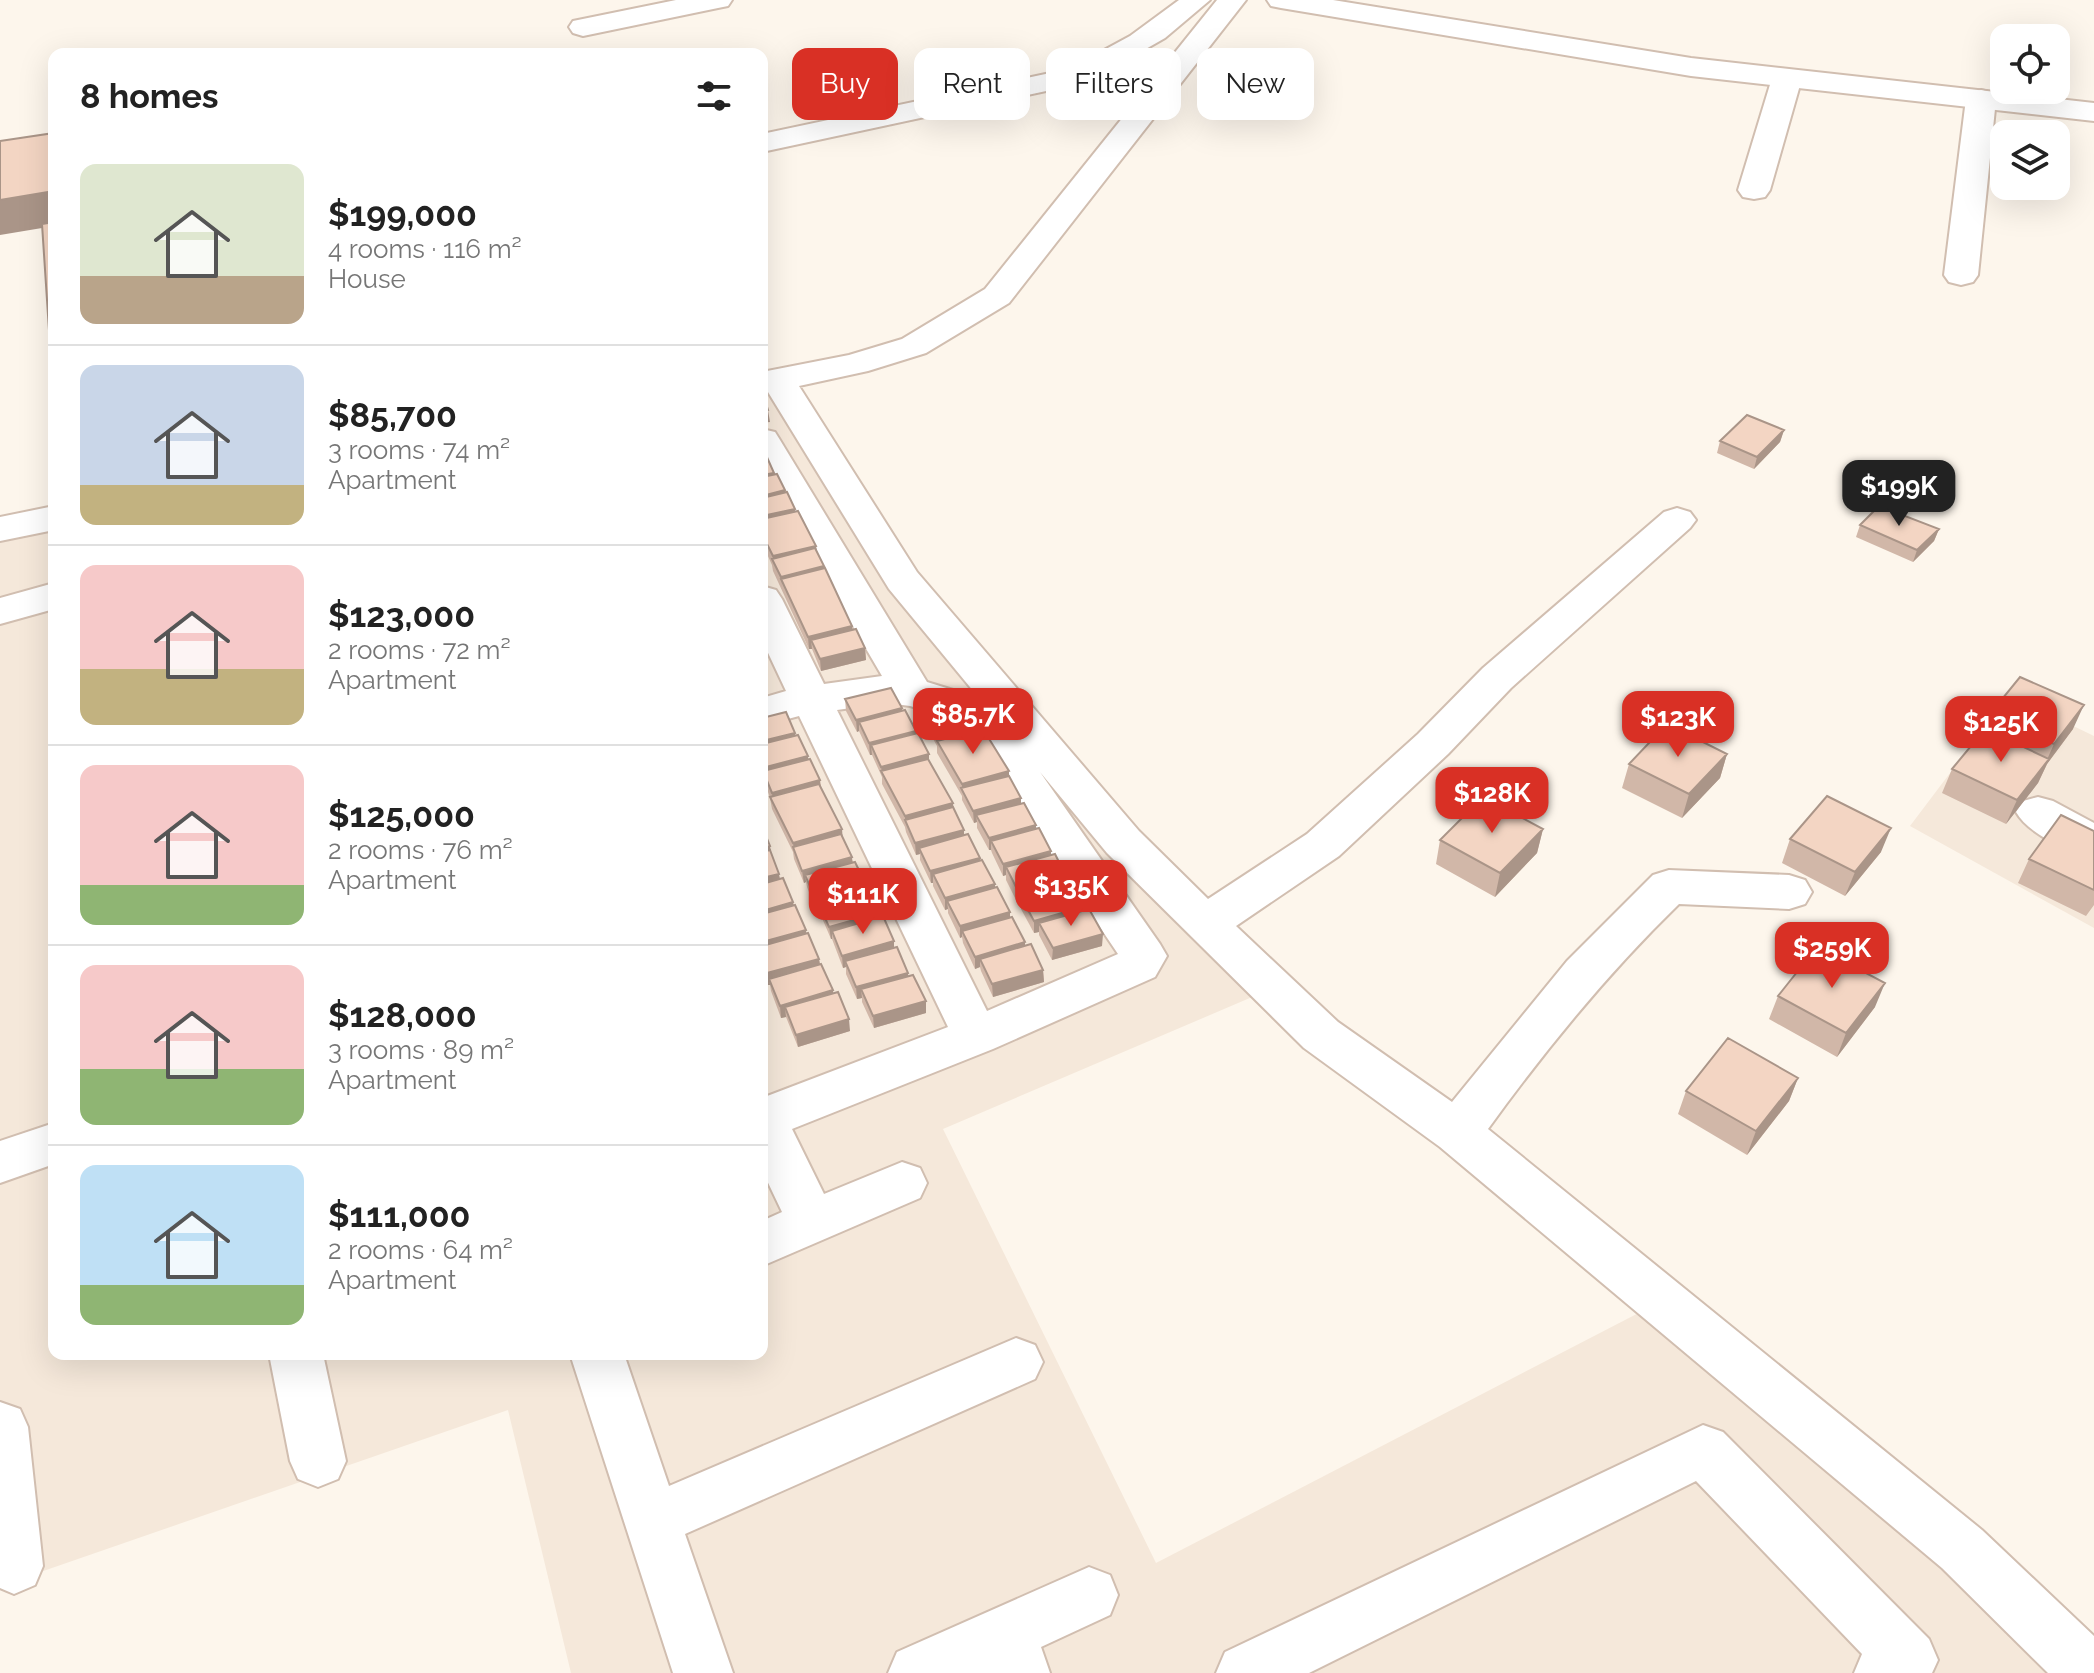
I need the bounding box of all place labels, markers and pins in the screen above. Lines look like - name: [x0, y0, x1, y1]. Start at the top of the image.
- pin: $199K: [1843, 460, 1955, 528]
- pin: $85.7K: [908, 688, 1038, 756]
- pin: $123K: [1622, 691, 1734, 759]
- pin: $125K: [1945, 696, 2057, 764]
- pin: $128K: [1436, 767, 1548, 835]
- pin: $135K: [1015, 860, 1127, 928]
- pin: $111K: [807, 868, 919, 936]
- pin: $259K: [1776, 922, 1888, 990]

